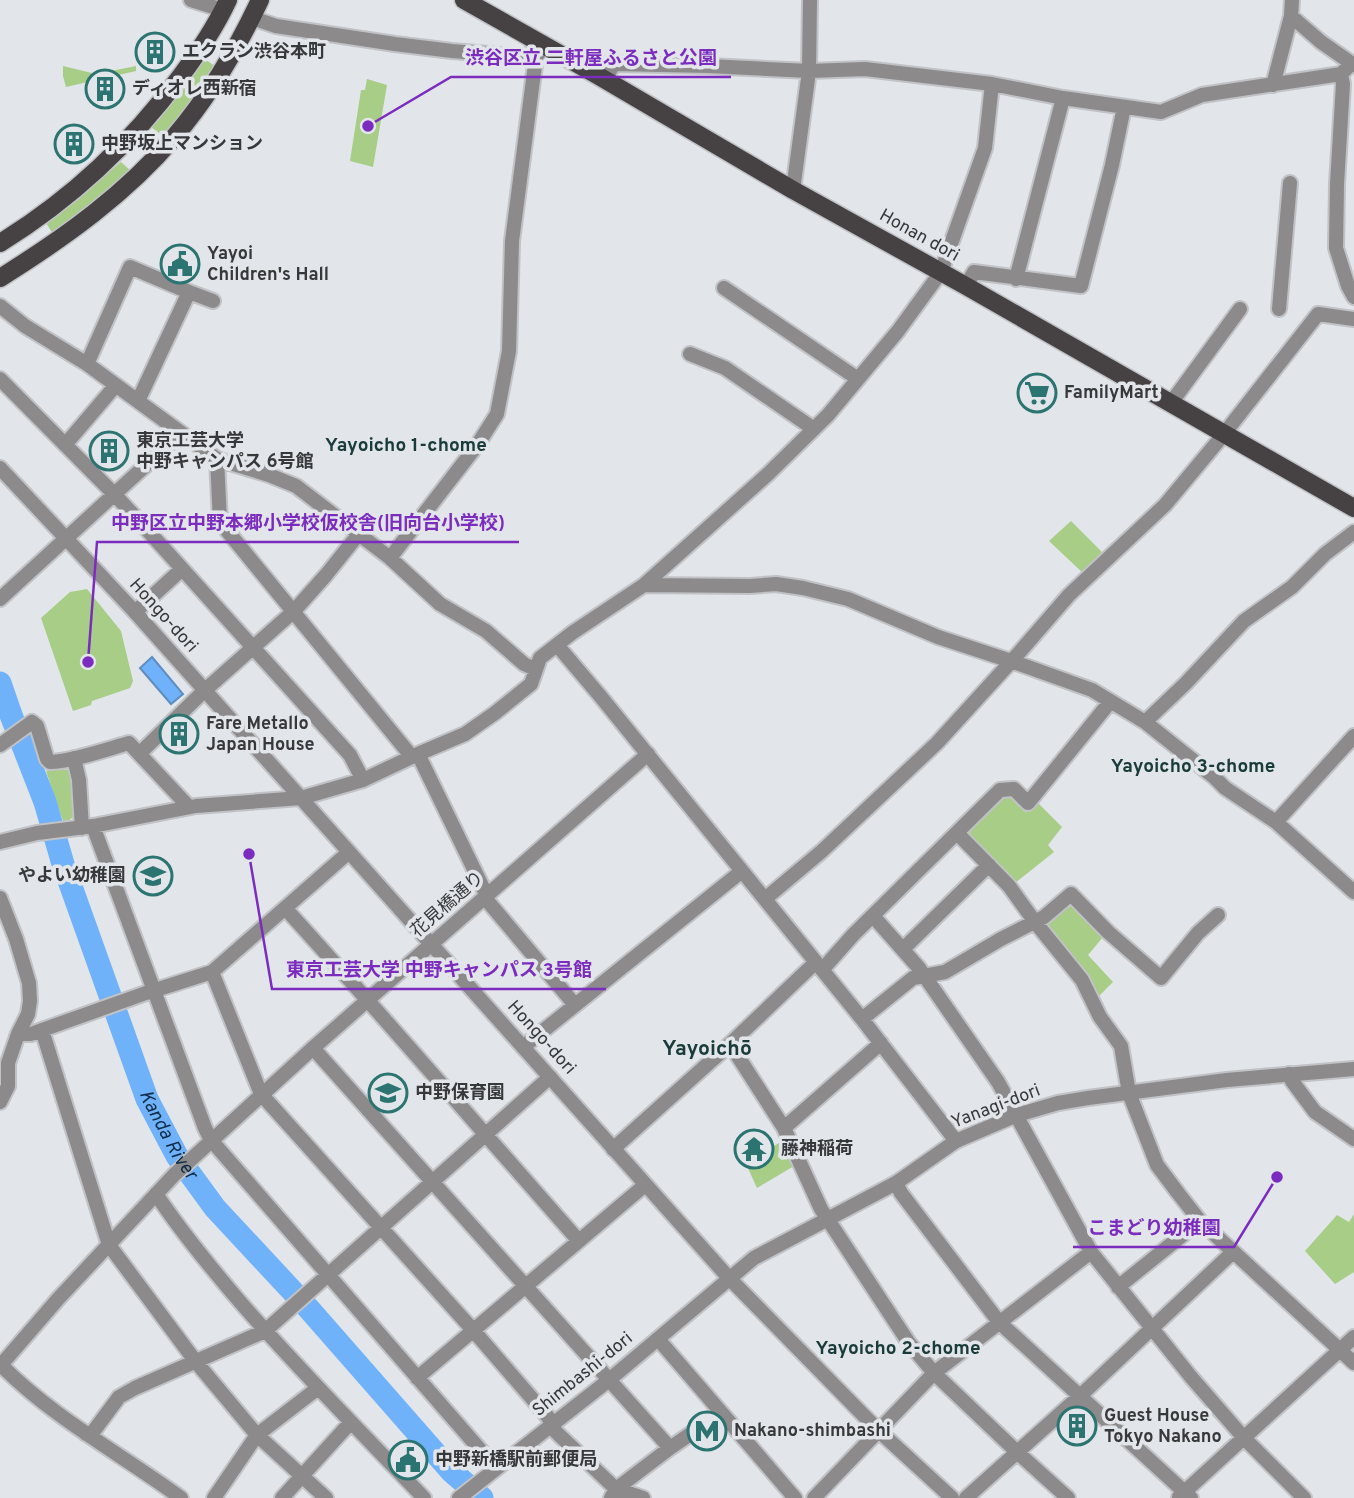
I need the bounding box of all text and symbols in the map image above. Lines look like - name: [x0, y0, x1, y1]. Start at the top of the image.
- building icon: エクラン渋谷本町: [134, 31, 176, 73]
- callout: 渋谷区立 二軒屋ふるさと公園: [451, 37, 731, 77]
- place label: エクラン渋谷本町: [182, 41, 326, 64]
- text: 渋谷区立 二軒屋ふるさと公園: [465, 47, 717, 71]
- building icon: ディオレ西新宿: [84, 68, 126, 110]
- place label: ディオレ西新宿: [132, 78, 257, 101]
- building icon: 中野坂上マンション: [53, 123, 95, 165]
- place label: 中野坂上マンション: [101, 133, 263, 156]
- street label: Honan dori: [875, 205, 963, 267]
- public building icon: Yayoi Children's Hall: [159, 243, 201, 285]
- place label: Yayoi Children's Hall: [207, 243, 329, 287]
- supermarket icon: FamilyMart: [1016, 372, 1058, 414]
- place label: FamilyMart: [1064, 382, 1159, 405]
- building icon: 東京工芸大学 中野キャンパス 6号館: [88, 430, 130, 472]
- place label: 東京工芸大学 中野キャンパス 6号館: [136, 430, 314, 474]
- district label: Yayoicho 1-chome: [325, 434, 487, 458]
- callout: 中野区立中野本郷小学校仮校舎(旧向台小学校): [97, 502, 519, 542]
- text: 中野区立中野本郷小学校仮校舎(旧向台小学校): [111, 512, 505, 536]
- street label: Hongo-dori: [124, 574, 202, 658]
- building icon: Fare Metallo Japan House: [158, 713, 200, 755]
- place label: Fare Metallo Japan House: [206, 713, 315, 757]
- district label: Yayoicho 3-chome: [1111, 755, 1275, 779]
- school or university icon: やよい幼稚園: [132, 855, 174, 897]
- place label: やよい幼稚園: [18, 865, 126, 888]
- street label: 花見橋通り: [406, 867, 490, 943]
- callout: 東京工芸大学 中野キャンパス 3号館: [272, 949, 606, 989]
- text: 東京工芸大学 中野キャンパス 3号館: [286, 959, 592, 983]
- street label: Hongo-dori: [502, 996, 580, 1080]
- district label: Yayoichō: [662, 1036, 752, 1063]
- school or university icon: 中野保育園: [367, 1072, 409, 1114]
- street label: Yanagi-dori: [948, 1080, 1044, 1134]
- place label: 中野保育園: [415, 1082, 505, 1105]
- water label: Kanda River: [133, 1087, 204, 1186]
- temple icon: 藤神稲荷: [733, 1128, 775, 1170]
- place label: 藤神稲荷: [781, 1138, 853, 1161]
- callout: こまどり幼稚園: [1073, 1207, 1234, 1247]
- text: こまどり幼稚園: [1087, 1217, 1221, 1241]
- street label: Shimbashi-dori: [528, 1327, 638, 1423]
- district label: Yayoicho 2-chome: [816, 1337, 980, 1361]
- building icon: Guest House Tokyo Nakano: [1056, 1405, 1098, 1447]
- place label: Guest House Tokyo Nakano: [1104, 1405, 1222, 1449]
- metro station icon: Nakano-shimbashi: [686, 1410, 728, 1452]
- place label: Nakano-shimbashi: [734, 1420, 891, 1443]
- public building icon: 中野新橋駅前郵便局: [387, 1439, 429, 1481]
- place label: 中野新橋駅前郵便局: [435, 1449, 597, 1472]

